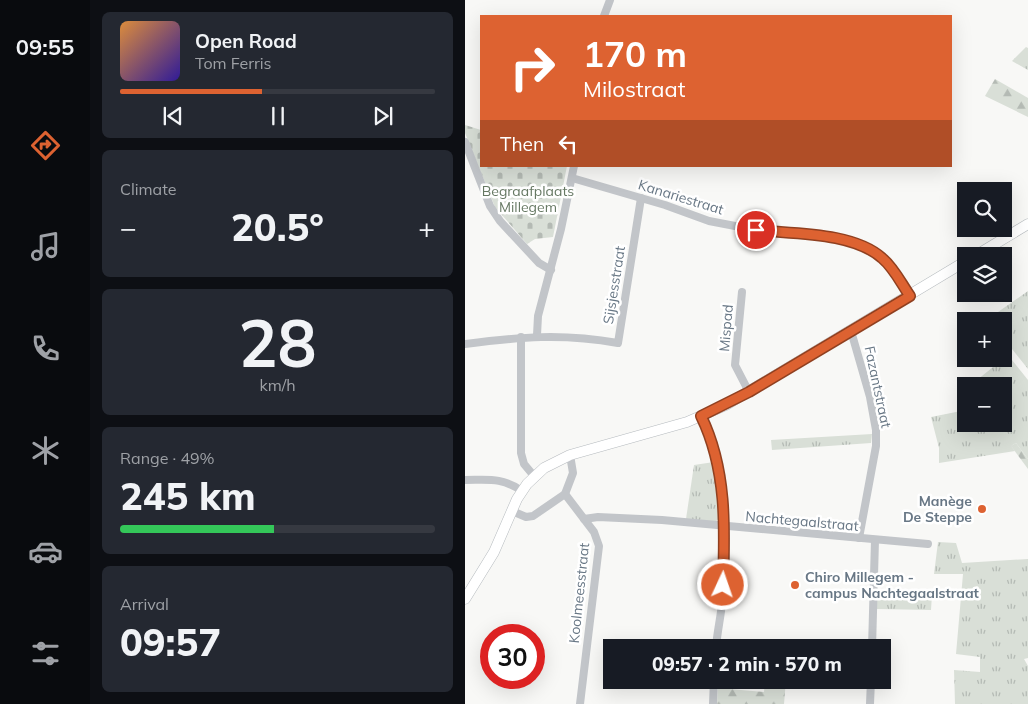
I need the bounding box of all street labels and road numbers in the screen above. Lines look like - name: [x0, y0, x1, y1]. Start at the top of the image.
- street label: Kanariestraat: [636, 175, 726, 219]
- street label: Sijsjesstraat: [599, 245, 629, 325]
- street label: Mispad: [715, 304, 737, 352]
- street label: Fazantstraat: [861, 344, 895, 430]
- street label: Nachtegaalstraat: [745, 507, 859, 535]
- street label: Koolmeesstraat: [565, 542, 593, 644]

